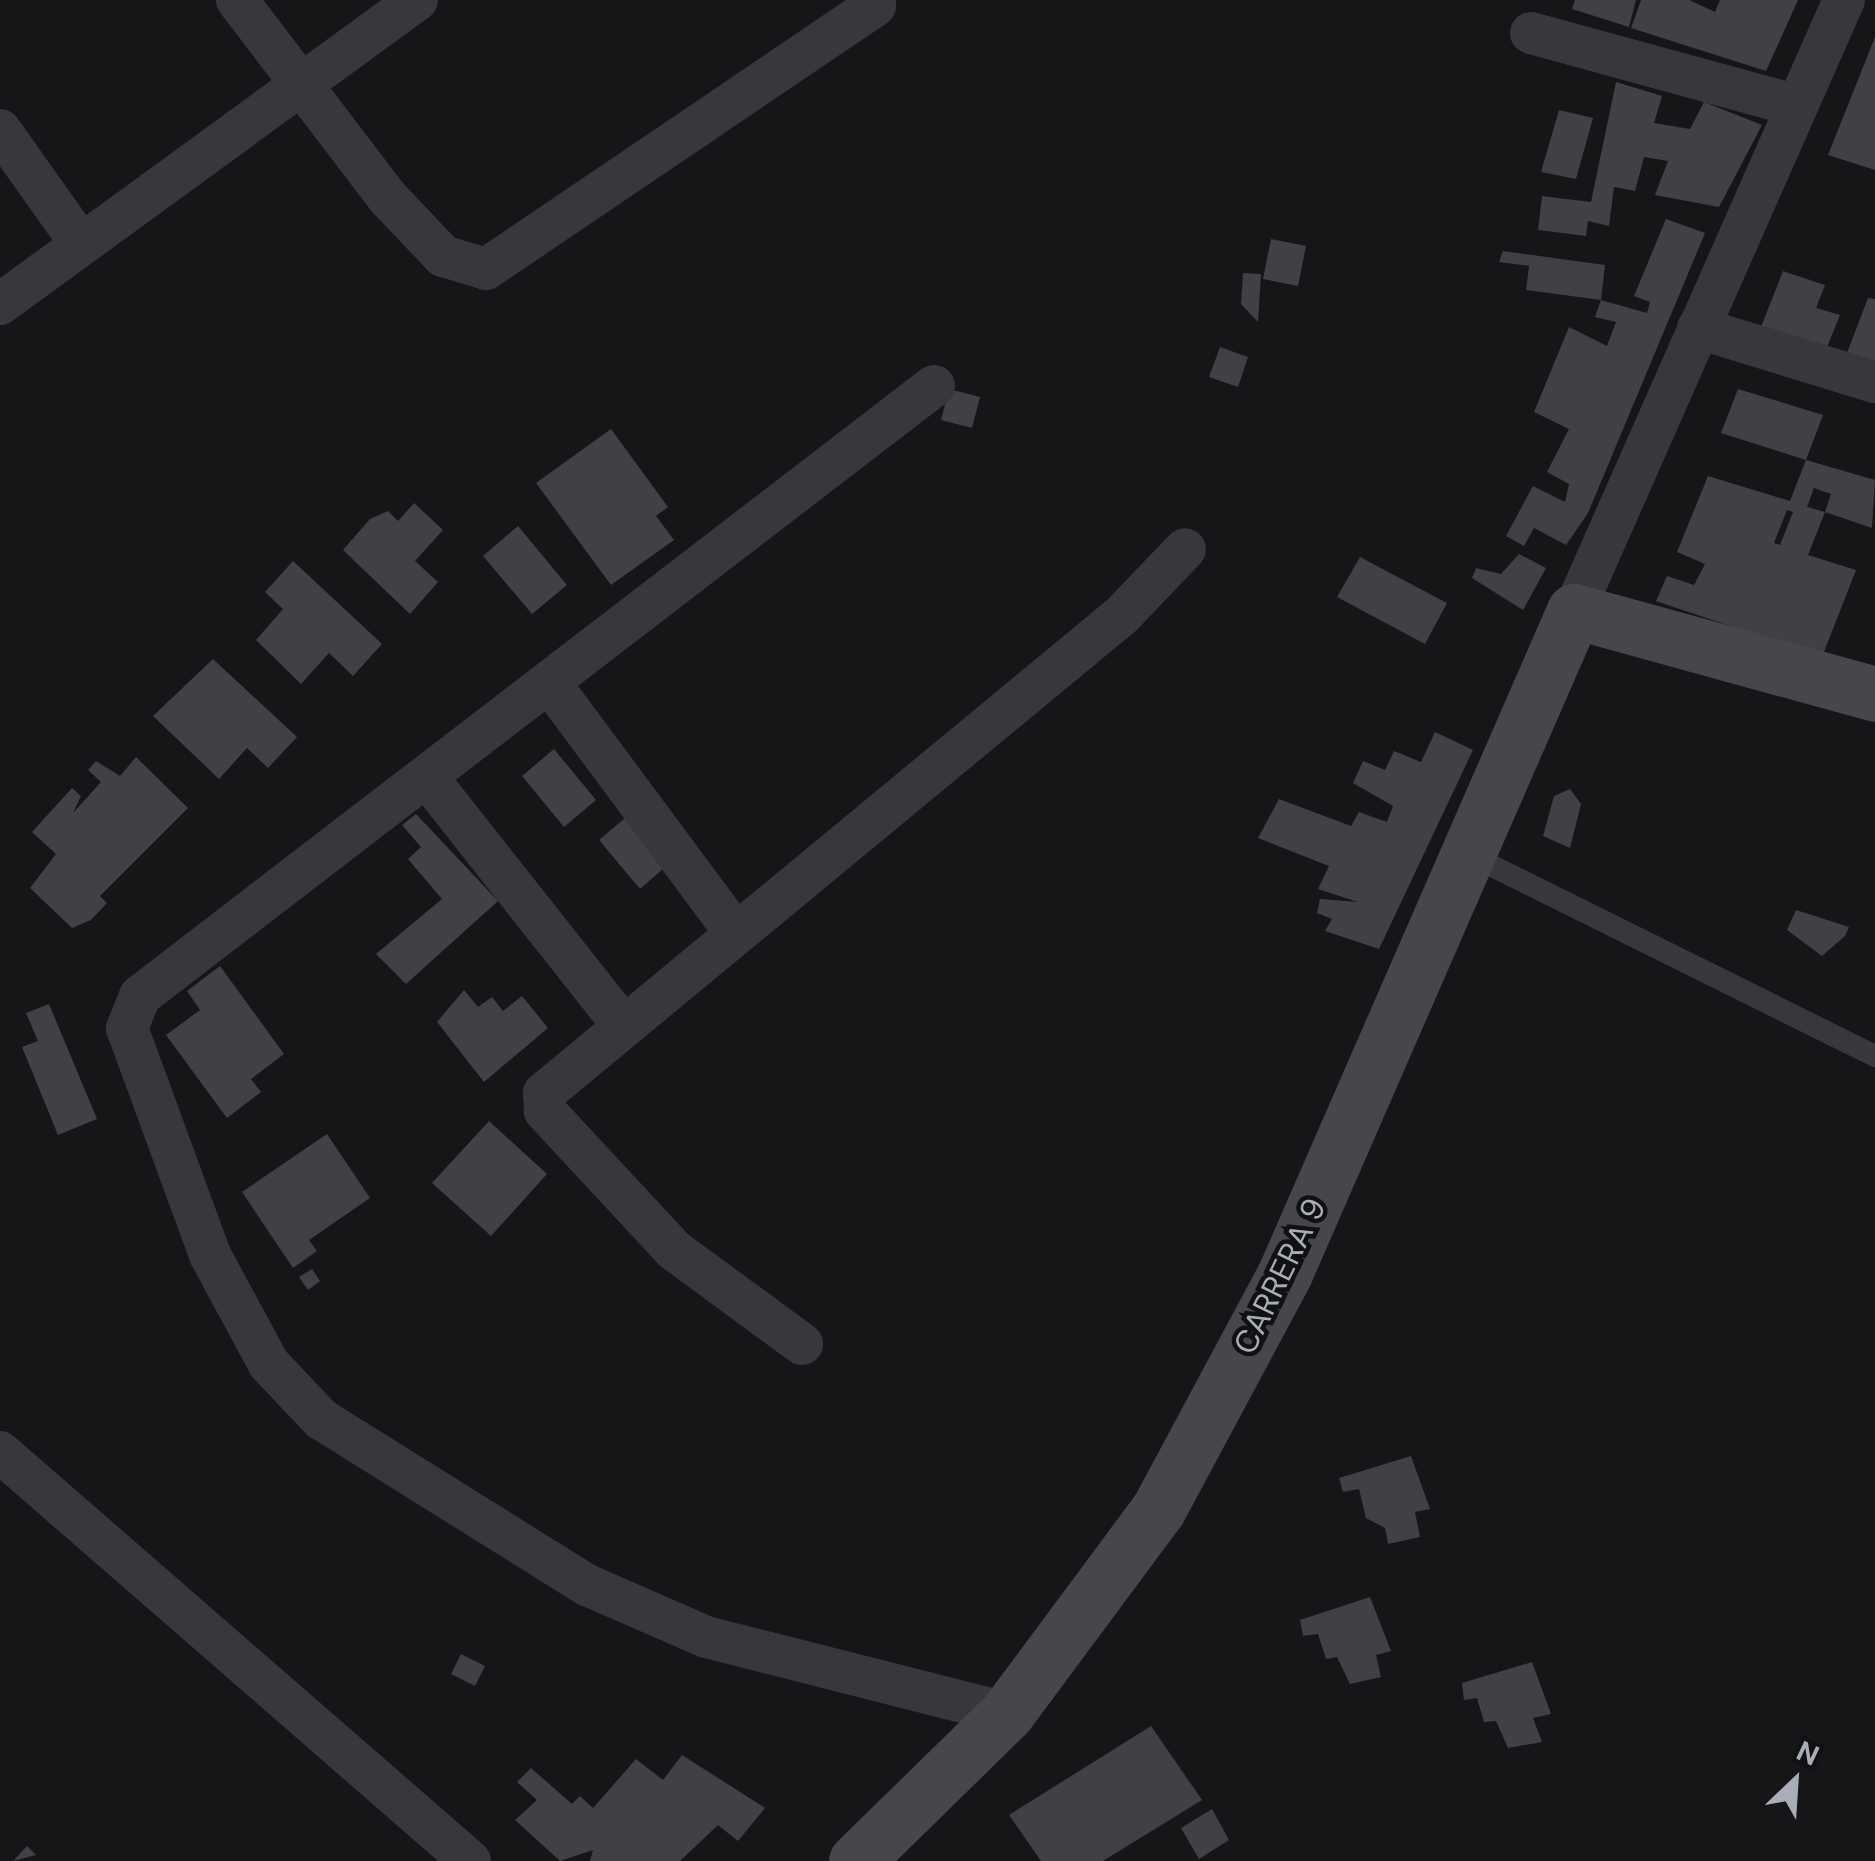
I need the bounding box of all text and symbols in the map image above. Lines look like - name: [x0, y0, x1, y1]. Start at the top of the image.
- street label: CARRERA 9: [1226, 1192, 1334, 1360]
- north arrow: [1745, 1731, 1845, 1831]
- text: N: [1791, 1732, 1825, 1774]

